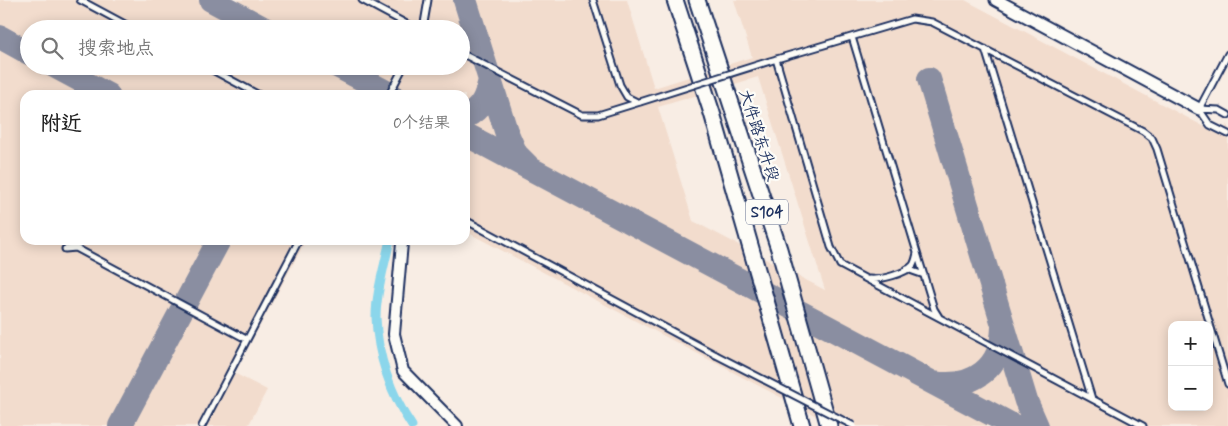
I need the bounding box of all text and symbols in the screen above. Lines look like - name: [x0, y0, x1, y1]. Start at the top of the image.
- search box: [20, 20, 470, 75]
- icon: search: [38, 34, 66, 62]
- text: 搜索地点: [78, 36, 154, 61]
- street label: 大件路东升段: [734, 87, 783, 184]
- text: 附近: [40, 110, 82, 138]
- text: 0个结果: [393, 113, 450, 134]
- road number: S104: [746, 200, 788, 224]
- map controls: [1168, 321, 1213, 411]
- button: +: [1168, 321, 1213, 366]
- button: −: [1168, 366, 1213, 411]

